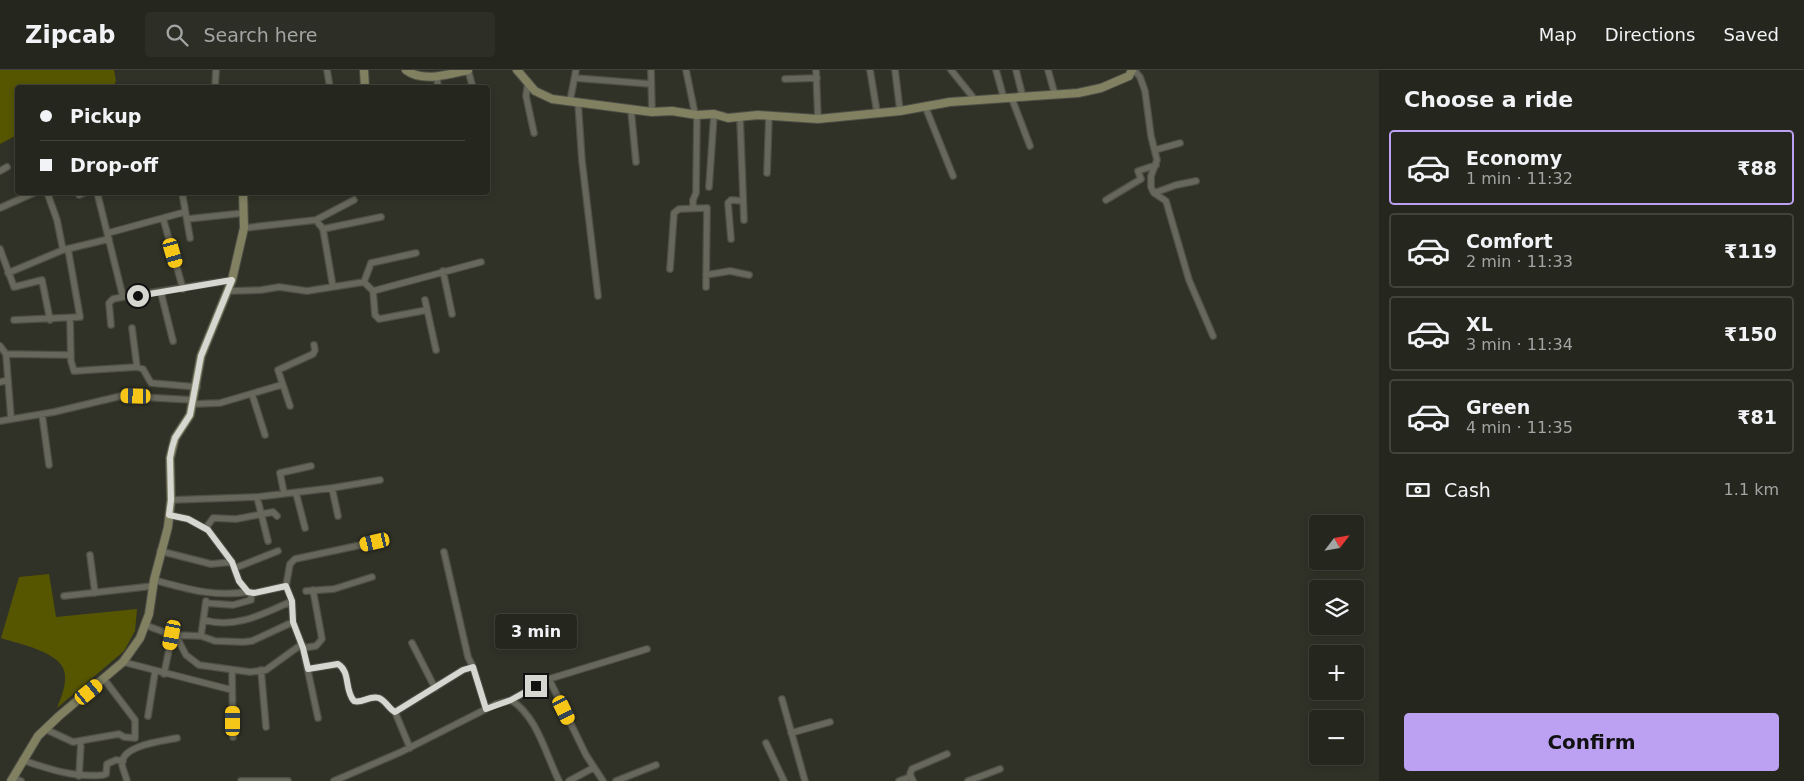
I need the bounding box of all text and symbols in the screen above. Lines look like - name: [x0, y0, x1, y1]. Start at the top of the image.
- search box: [145, 12, 495, 57]
- text: Zipcab: [25, 21, 115, 49]
- icon: search: [163, 21, 191, 49]
- text: Search here: [203, 24, 318, 46]
- text: Map: [1539, 24, 1577, 45]
- text: Directions: [1605, 24, 1695, 45]
- text: Saved: [1723, 24, 1779, 45]
- text: Choose a ride: [1404, 87, 1573, 112]
- text: Pickup: [70, 105, 141, 127]
- icon: car: [1406, 145, 1451, 190]
- text: Economy: [1466, 147, 1562, 169]
- text: Drop-off: [70, 154, 158, 176]
- text: ₹88: [1737, 157, 1777, 179]
- text: 1 min · 11:32: [1466, 169, 1573, 188]
- icon: car: [1406, 228, 1451, 273]
- text: Comfort: [1466, 230, 1553, 252]
- car: [161, 237, 184, 269]
- text: ₹119: [1724, 240, 1777, 262]
- text: 2 min · 11:33: [1466, 252, 1573, 271]
- route start: [127, 285, 149, 307]
- icon: car: [1406, 311, 1451, 356]
- text: XL: [1466, 313, 1493, 335]
- text: ₹150: [1724, 323, 1777, 345]
- text: 3 min · 11:34: [1466, 335, 1573, 354]
- car: [120, 388, 151, 404]
- icon: car: [1406, 394, 1451, 439]
- text: Green: [1466, 396, 1530, 418]
- text: ₹81: [1737, 406, 1777, 428]
- text: 4 min · 11:35: [1466, 418, 1573, 437]
- icon: cash: [1404, 476, 1432, 504]
- text: Cash: [1444, 479, 1491, 501]
- text: 1.1 km: [1724, 480, 1779, 499]
- north arrow: [1309, 515, 1364, 570]
- map controls: [1309, 515, 1364, 765]
- car: [358, 531, 391, 553]
- button: layers: [1309, 580, 1364, 635]
- callout: 3 min: [495, 614, 577, 648]
- car: [161, 619, 182, 651]
- text: 3 min: [511, 622, 561, 641]
- button: +: [1309, 645, 1364, 700]
- route end: [525, 675, 547, 697]
- car: [72, 677, 105, 707]
- car: [550, 693, 577, 727]
- car: [225, 706, 240, 736]
- button: −: [1309, 710, 1364, 765]
- button: Confirm: [1404, 713, 1779, 771]

